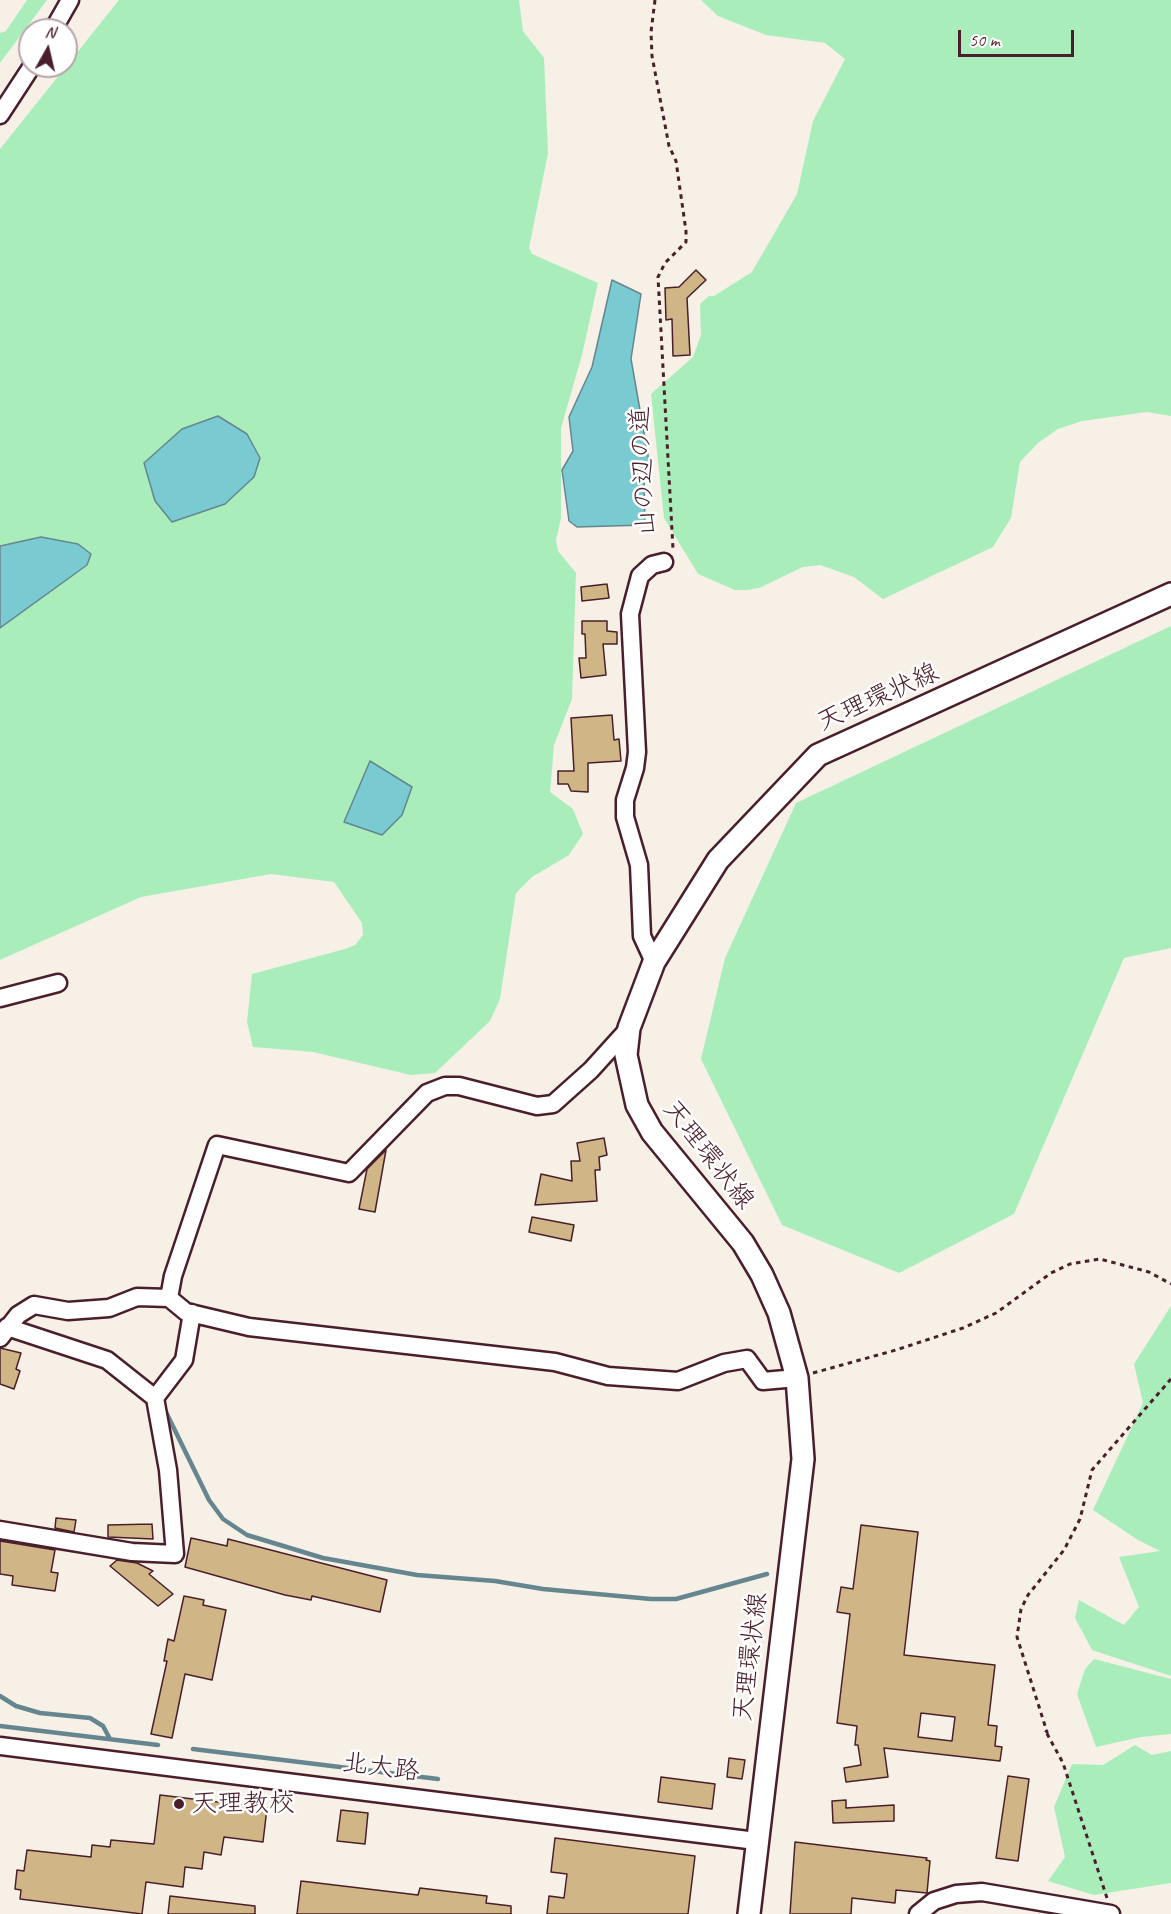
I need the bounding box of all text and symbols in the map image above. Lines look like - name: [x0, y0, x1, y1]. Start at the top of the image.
- north arrow: [18, 18, 78, 78]
- scale bar: [961, 18, 1076, 56]
- text: N: [44, 22, 57, 43]
- text: 50 m: [969, 29, 1000, 51]
- street label: 山の辺の道: [625, 405, 663, 537]
- street label: 天理環状線: [812, 657, 944, 739]
- street label: 天理環状線: [656, 1094, 760, 1216]
- street label: 天理環状線: [728, 1591, 774, 1723]
- street label: 北大路: [340, 1748, 422, 1788]
- place label: 天理教校: [191, 1788, 295, 1820]
- marker: 天理教校: [172, 1797, 186, 1811]

